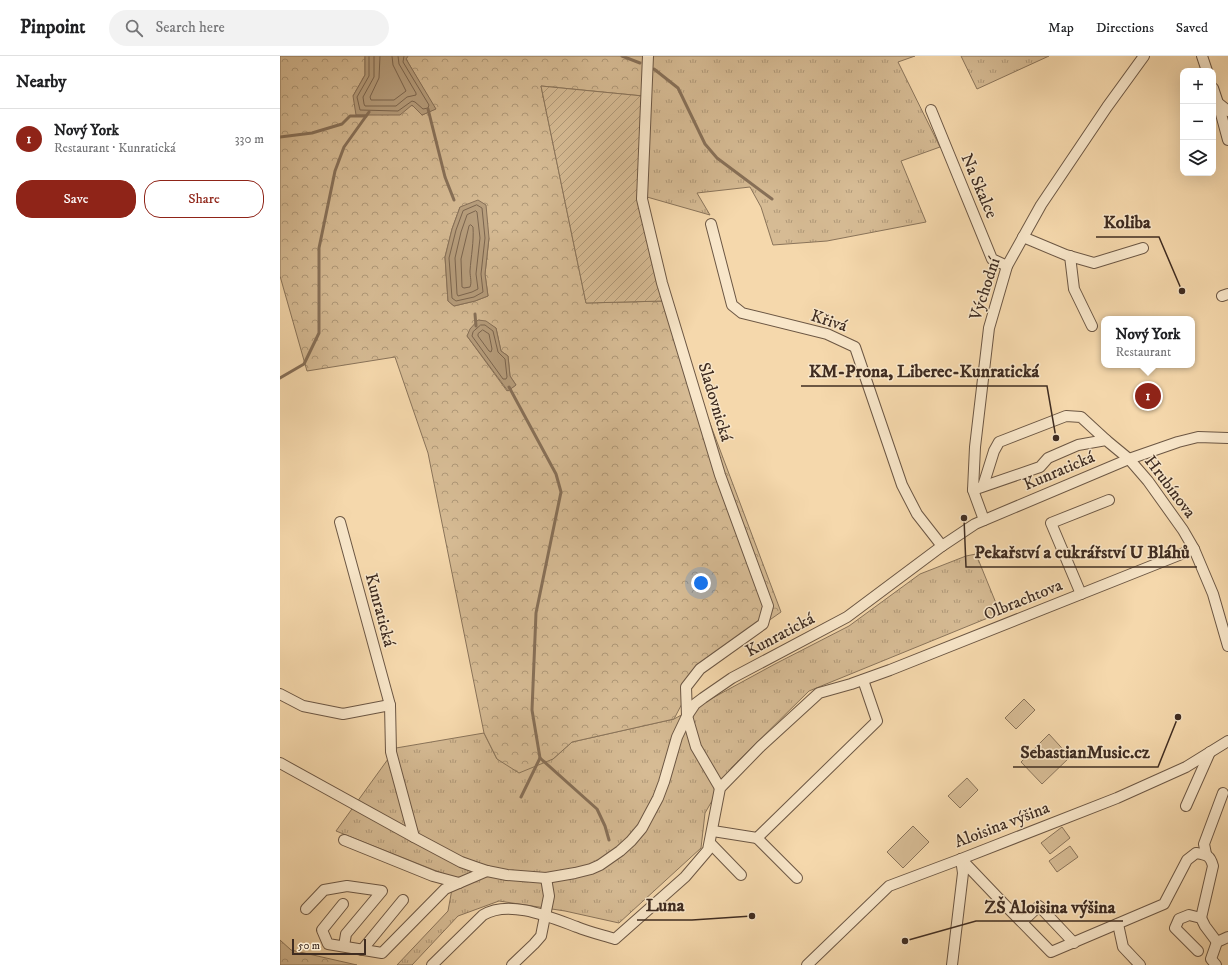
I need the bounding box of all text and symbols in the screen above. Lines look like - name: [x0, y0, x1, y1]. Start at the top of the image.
- search box: [109, 10, 389, 46]
- text: Pinpoint: [20, 16, 85, 39]
- icon: search: [123, 17, 145, 39]
- text: Search here: [155, 18, 225, 37]
- text: Map: [1048, 19, 1074, 37]
- text: Directions: [1096, 19, 1154, 37]
- text: Saved: [1176, 19, 1208, 37]
- map controls: [1180, 68, 1216, 176]
- button: +: [1180, 68, 1216, 104]
- text: Nearby: [16, 71, 66, 93]
- button: −: [1180, 104, 1216, 140]
- text: Nový York: [54, 121, 119, 140]
- text: 1: [27, 131, 31, 147]
- text: 330 m: [235, 131, 264, 147]
- text: Restaurant · Kunratická: [54, 140, 176, 156]
- button: layers: [1180, 140, 1216, 176]
- street label: Na Skalce: [956, 150, 1002, 222]
- button: Save: [16, 180, 136, 218]
- button: Share: [144, 180, 264, 218]
- callout: Koliba: [1096, 207, 1159, 237]
- text: Koliba: [1103, 212, 1151, 234]
- street label: Východní: [964, 253, 1006, 324]
- street label: Křivá: [808, 305, 851, 337]
- popup: [1101, 316, 1195, 368]
- text: Nový York: [1116, 325, 1180, 344]
- text: Restaurant: [1116, 344, 1171, 360]
- callout: KM-Prona, Liberec-Kunratická: [801, 356, 1047, 386]
- street label: Sladovnická: [693, 360, 738, 445]
- text: KM-Prona, Liberec-Kunratická: [809, 361, 1040, 383]
- pin: 1: [1135, 381, 1161, 411]
- street label: Kunratická: [1020, 446, 1099, 496]
- street label: Hrubínova: [1139, 451, 1201, 523]
- callout: Pekařství a cukrářství U Bláhů: [966, 537, 1197, 567]
- text: Pekařství a cukrářství U Bláhů: [974, 542, 1190, 564]
- street label: Kunratická: [360, 571, 401, 650]
- your location: [691, 573, 711, 593]
- street label: Olbrachtova: [980, 574, 1066, 626]
- street label: Kunratická: [742, 607, 819, 662]
- callout: SebastianMusic.cz: [1013, 737, 1158, 767]
- text: SebastianMusic.cz: [1020, 742, 1150, 764]
- street label: Aloisina výšina: [951, 797, 1053, 853]
- callout: Luna: [637, 890, 692, 920]
- callout: ZŠ Aloisina výšina: [976, 891, 1123, 921]
- text: Luna: [646, 895, 685, 917]
- text: ZŠ Aloisina výšina: [985, 896, 1116, 919]
- scale bar: [292, 937, 366, 956]
- text: 50 m: [298, 939, 320, 953]

